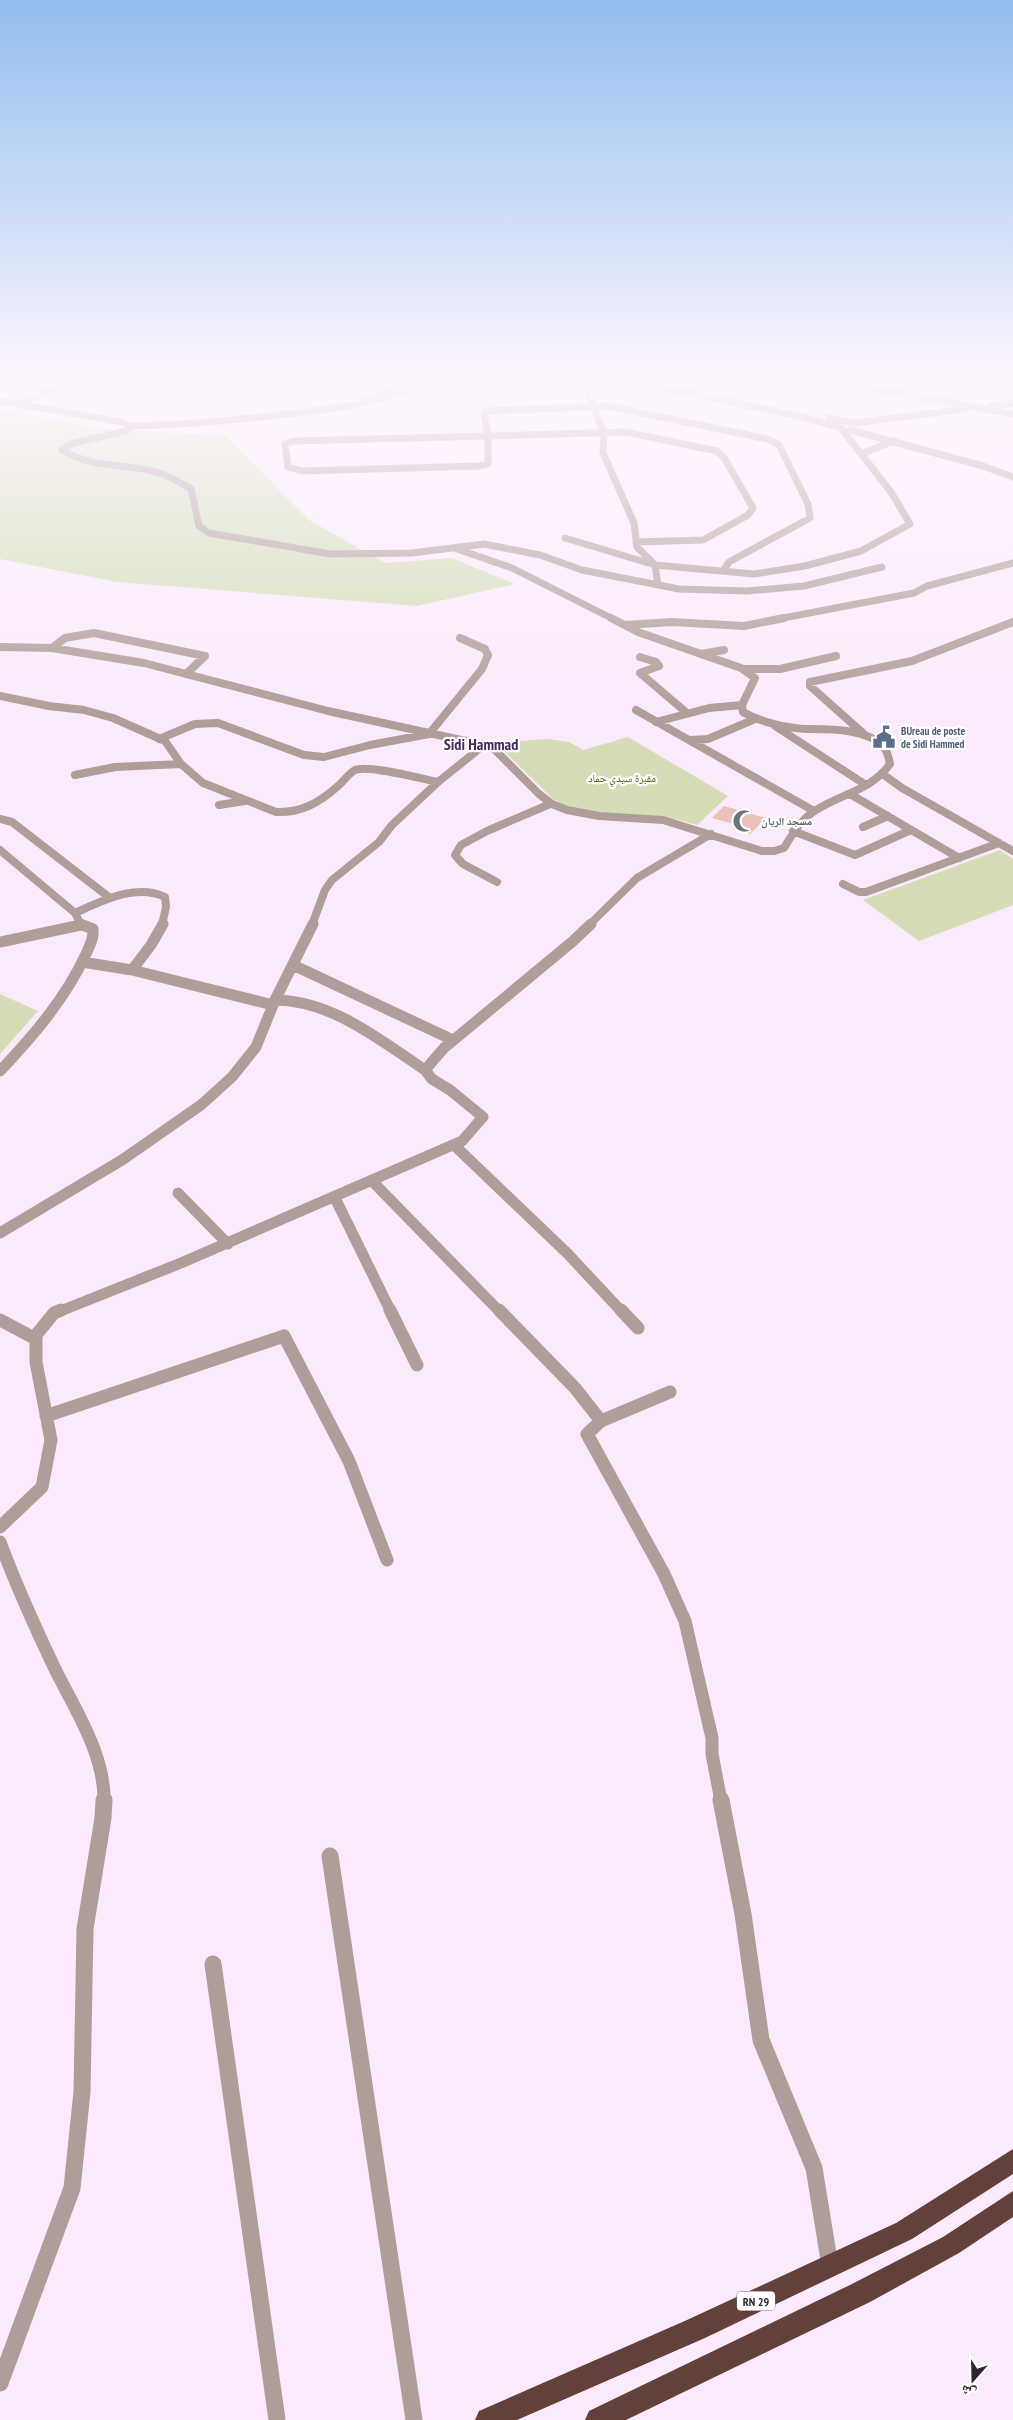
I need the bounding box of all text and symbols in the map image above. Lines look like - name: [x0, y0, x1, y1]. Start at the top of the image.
- public building icon: BUreau de poste de Sidi Hammed: [871, 724, 897, 750]
- place label: BUreau de poste de Sidi Hammed: [901, 724, 965, 751]
- district label: Sidi Hammad: [444, 734, 518, 754]
- park label: مقبرة سيدي حماد: [588, 771, 656, 787]
- mosque icon: مسجد الريان: [731, 808, 757, 834]
- place label: مسجد الريان: [761, 814, 812, 829]
- road number: RN 29: [737, 2292, 775, 2310]
- north arrow: [948, 2355, 998, 2405]
- text: ش: [958, 2381, 979, 2403]

